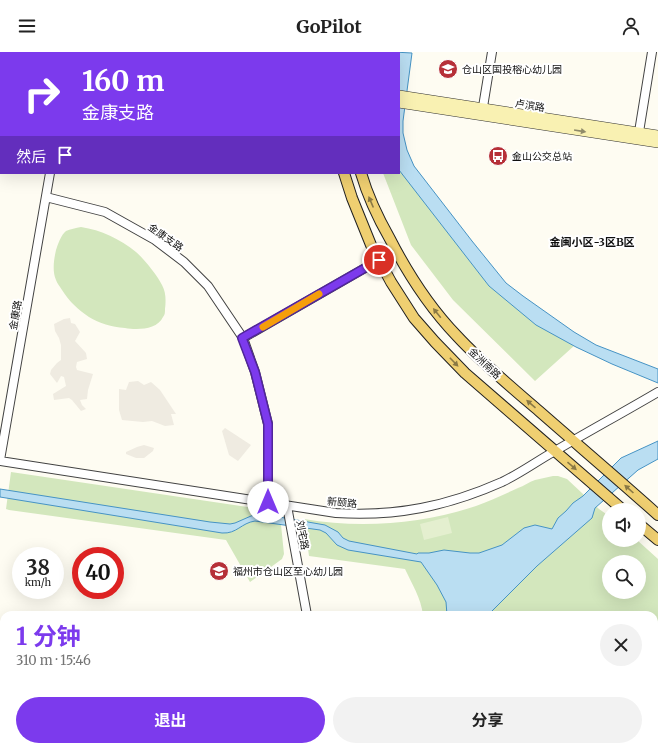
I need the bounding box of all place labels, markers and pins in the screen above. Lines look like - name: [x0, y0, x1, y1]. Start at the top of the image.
- school or university icon: 仓山区国投榕心幼儿园: [437, 58, 459, 80]
- place label: 仓山区国投榕心幼儿园: [462, 63, 562, 76]
- bus stop icon: 金山公交总站: [487, 145, 509, 167]
- place label: 金山公交总站: [512, 150, 572, 163]
- pin: [362, 243, 396, 277]
- school or university icon: 福州市仓山区至心幼儿园: [208, 560, 230, 582]
- place label: 福州市仓山区至心幼儿园: [233, 565, 343, 578]

